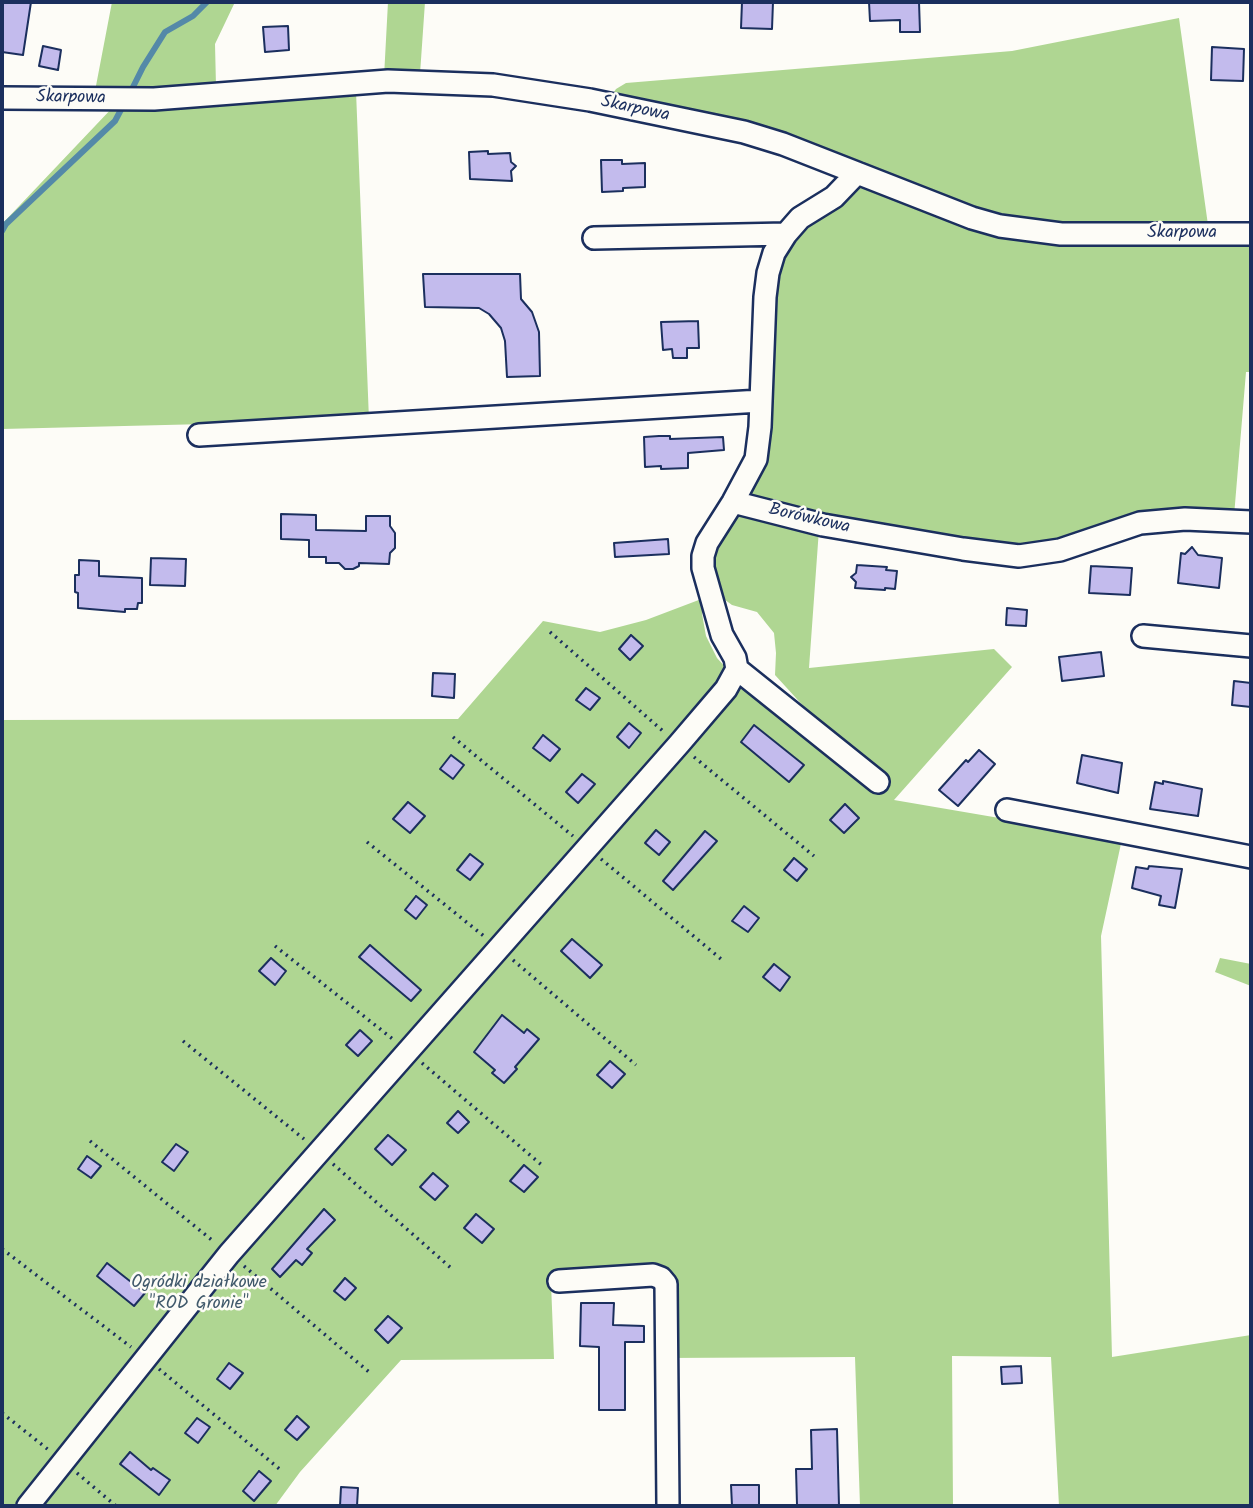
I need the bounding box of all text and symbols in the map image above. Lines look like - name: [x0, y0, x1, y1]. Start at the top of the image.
- street label: Skarpowa: [36, 88, 106, 110]
- street label: Skarpowa: [599, 92, 671, 128]
- street label: Skarpowa: [1147, 223, 1217, 245]
- street label: Borówkowa: [766, 500, 852, 540]
- park label: Ogródki działkowe "ROD Gronie": [131, 1273, 267, 1316]

